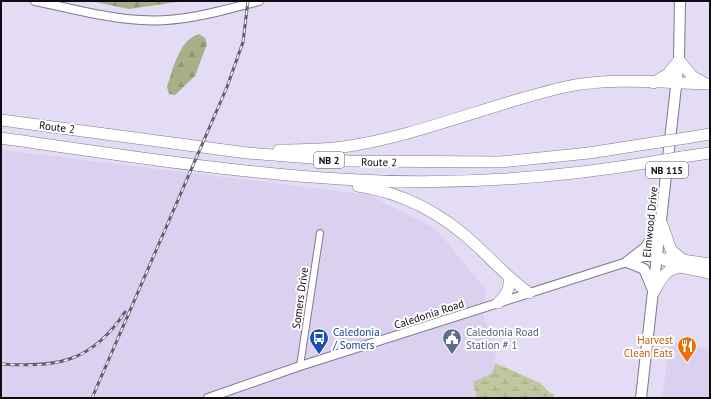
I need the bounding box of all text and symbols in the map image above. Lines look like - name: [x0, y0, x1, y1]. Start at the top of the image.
- street label: Route 2: [38, 118, 76, 136]
- road number: NB 2: [314, 152, 344, 168]
- street label: Route 2: [361, 155, 397, 169]
- road number: NB 115: [646, 162, 688, 178]
- street label: Elmwood Drive: [639, 185, 661, 258]
- street label: Somers Drive: [289, 266, 311, 330]
- street label: Caledonia Road: [392, 296, 466, 332]
- place label: Caledonia / Somers: [332, 325, 380, 352]
- place label: Caledonia Road Station # 1: [466, 325, 539, 352]
- bus stop icon: Caledonia / Somers: [308, 327, 330, 355]
- public building icon: Caledonia Road Station # 1: [441, 327, 463, 355]
- place label: Harvest Clean Eats: [624, 333, 673, 360]
- restaurant icon: Harvest Clean Eats: [676, 335, 698, 363]

